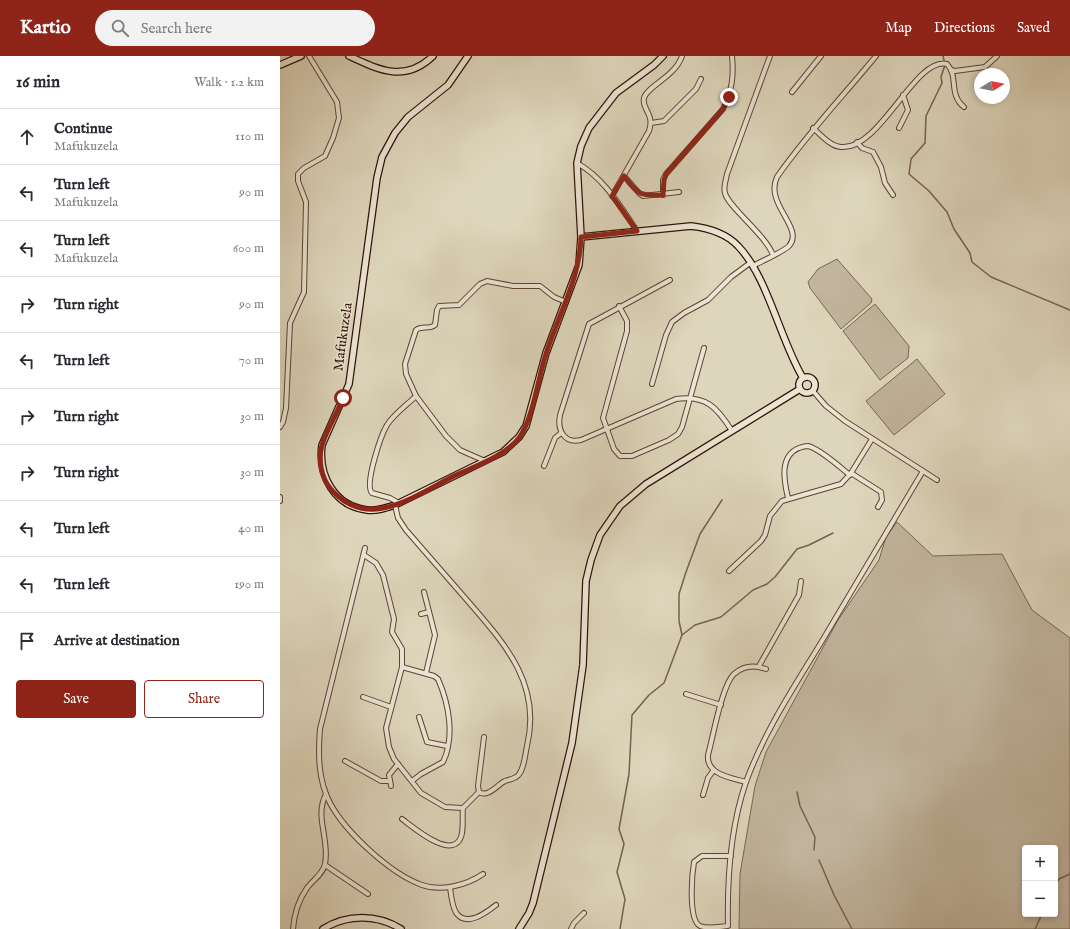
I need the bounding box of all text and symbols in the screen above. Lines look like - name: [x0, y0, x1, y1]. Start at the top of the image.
- search box: [95, 10, 375, 46]
- text: Kartio: [20, 16, 71, 40]
- icon: search: [109, 17, 131, 39]
- text: Search here: [141, 19, 212, 38]
- text: Map: [885, 19, 912, 37]
- text: Directions: [934, 19, 995, 37]
- text: Saved: [1017, 19, 1050, 37]
- north arrow: [974, 68, 1010, 104]
- text: 16 min: [16, 72, 60, 93]
- text: Walk · 1.2 km: [194, 74, 264, 91]
- route end: [720, 88, 738, 106]
- text: Continue: [54, 119, 112, 138]
- icon: ahead: [16, 126, 38, 148]
- text: 110 m: [235, 128, 264, 145]
- text: Mafukuzela: [54, 138, 118, 155]
- text: Turn left: [54, 175, 110, 194]
- icon: left: [16, 182, 38, 204]
- text: 90 m: [239, 184, 264, 201]
- text: Mafukuzela: [54, 194, 118, 211]
- text: Turn left: [54, 231, 110, 250]
- icon: left: [16, 238, 38, 260]
- text: 600 m: [233, 240, 264, 257]
- text: Mafukuzela: [54, 250, 118, 267]
- icon: right: [16, 294, 38, 316]
- text: Turn right: [54, 295, 119, 314]
- text: 90 m: [239, 296, 264, 313]
- street label: Mafukuzela: [329, 301, 357, 372]
- icon: left: [16, 350, 38, 372]
- text: Turn left: [54, 351, 110, 370]
- text: 70 m: [239, 352, 264, 369]
- route start: [334, 389, 352, 407]
- icon: right: [16, 406, 38, 428]
- text: Turn right: [54, 407, 119, 426]
- text: 30 m: [240, 408, 264, 425]
- icon: right: [16, 462, 38, 484]
- text: Turn right: [54, 463, 119, 482]
- text: 30 m: [240, 464, 264, 481]
- icon: left: [16, 518, 38, 540]
- text: Turn left: [54, 519, 110, 538]
- text: 40 m: [238, 520, 264, 537]
- icon: left: [16, 574, 38, 596]
- text: Turn left: [54, 575, 110, 594]
- text: 190 m: [234, 576, 264, 593]
- icon: arrive: [16, 630, 38, 652]
- text: Arrive at destination: [54, 631, 180, 650]
- button: Save: [16, 680, 136, 718]
- button: Share: [144, 680, 264, 718]
- map controls: [1022, 845, 1058, 917]
- button: +: [1022, 845, 1058, 881]
- button: −: [1022, 881, 1058, 917]

